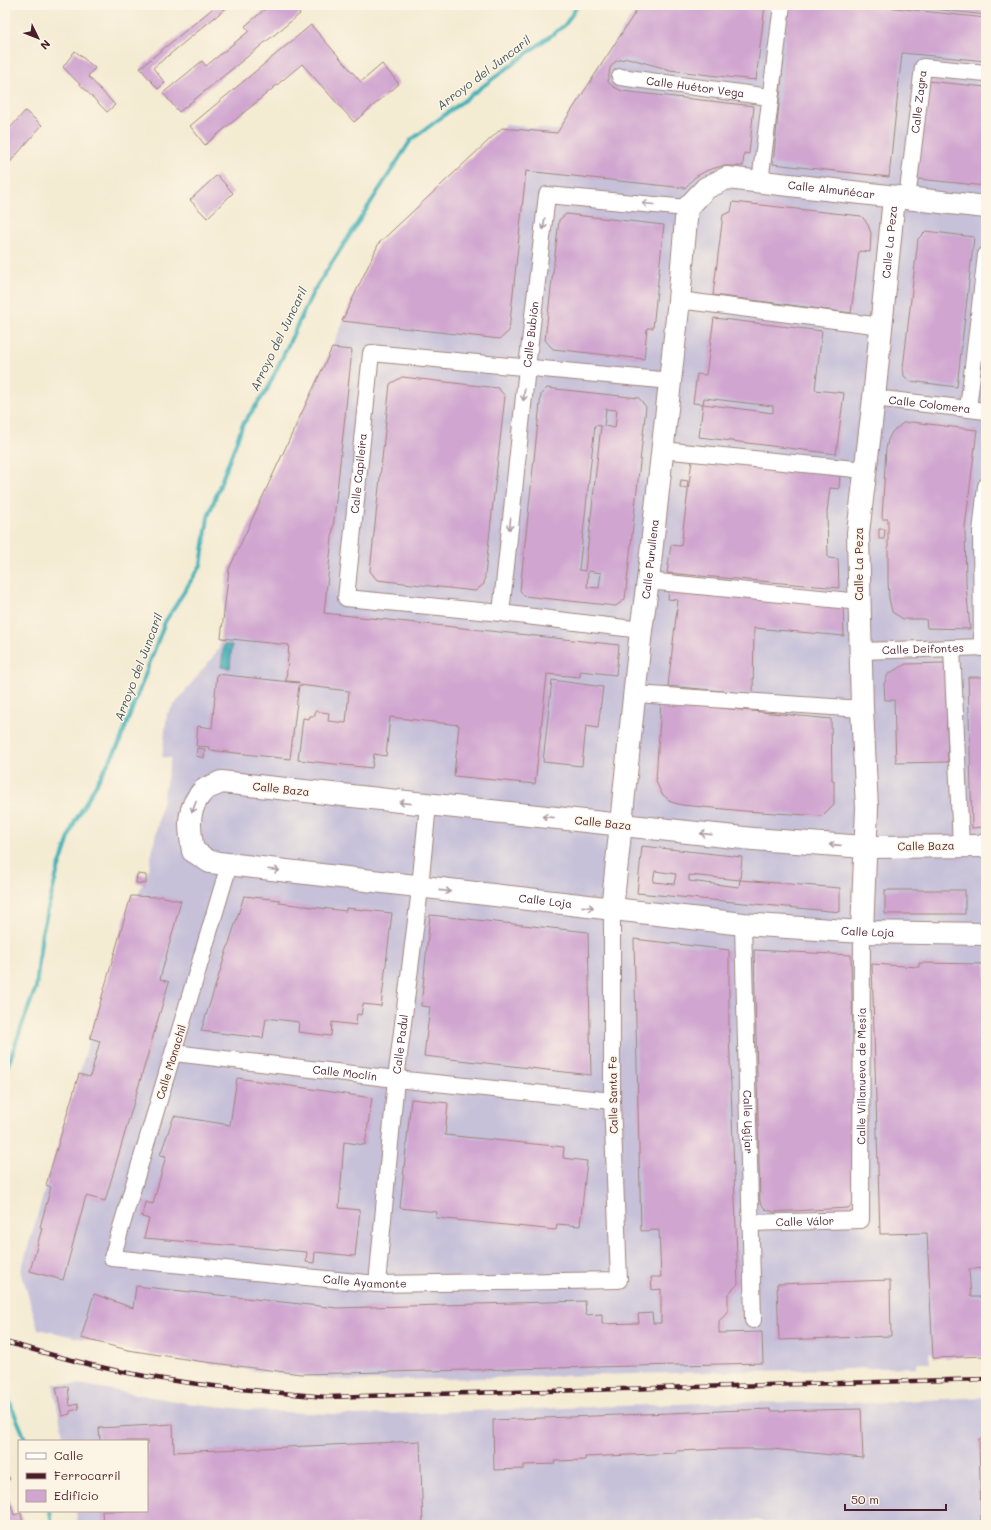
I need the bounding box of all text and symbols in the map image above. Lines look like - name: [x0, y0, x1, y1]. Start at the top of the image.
- north arrow: [18, 18, 58, 58]
- water label: Arroyo del Juncaril: [433, 32, 534, 113]
- text: N: [37, 37, 54, 53]
- street label: Calle Zagra: [907, 69, 930, 134]
- street label: Calle Huétor Vega: [645, 73, 746, 101]
- street label: Calle Almuñécar: [787, 177, 876, 202]
- one-way arrow: [642, 201, 655, 208]
- street label: Calle La Peza: [878, 205, 900, 279]
- one-way arrow: [540, 217, 547, 230]
- water label: Arroyo del Juncaril: [246, 284, 310, 393]
- street label: Calle Bubión: [519, 301, 542, 368]
- one-way arrow: [520, 388, 527, 401]
- street label: Calle Colomera: [888, 392, 972, 416]
- street label: Calle Capileira: [347, 432, 370, 514]
- one-way arrow: [506, 517, 514, 530]
- street label: Calle Purullena: [638, 518, 662, 600]
- street label: Calle La Peza: [851, 527, 866, 601]
- water label: Arroyo del Juncaril: [110, 611, 166, 723]
- street label: Calle Deifontes: [882, 640, 964, 657]
- street label: Calle Baza: [252, 778, 310, 799]
- one-way arrow: [399, 799, 412, 806]
- one-way arrow: [189, 801, 197, 813]
- street label: Calle Baza: [574, 812, 632, 833]
- one-way arrow: [542, 814, 555, 821]
- one-way arrow: [700, 830, 713, 838]
- street label: Calle Baza: [897, 837, 955, 853]
- one-way arrow: [829, 841, 842, 848]
- one-way arrow: [267, 867, 280, 874]
- one-way arrow: [438, 887, 451, 894]
- street label: Calle Loja: [518, 890, 573, 911]
- one-way arrow: [581, 903, 594, 911]
- street label: Calle Loja: [841, 923, 895, 940]
- street label: Calle Villanueva de Mesía: [853, 1007, 869, 1145]
- street label: Calle Padul: [389, 1013, 411, 1075]
- street label: Calle Monachil: [152, 1023, 189, 1101]
- street label: Calle Santa Fe: [604, 1056, 621, 1134]
- street label: Calle Moclín: [312, 1061, 378, 1084]
- street label: Calle Ugíjar: [740, 1090, 757, 1154]
- street label: Calle Válor: [776, 1213, 834, 1229]
- street label: Calle Ayamonte: [322, 1271, 407, 1291]
- legend: [18, 1440, 148, 1512]
- text: Calle: [54, 1447, 84, 1463]
- text: Ferrocarril: [54, 1467, 121, 1483]
- scale bar: [845, 1486, 946, 1512]
- text: Edificio: [54, 1487, 98, 1503]
- text: 50 m: [851, 1491, 879, 1507]

